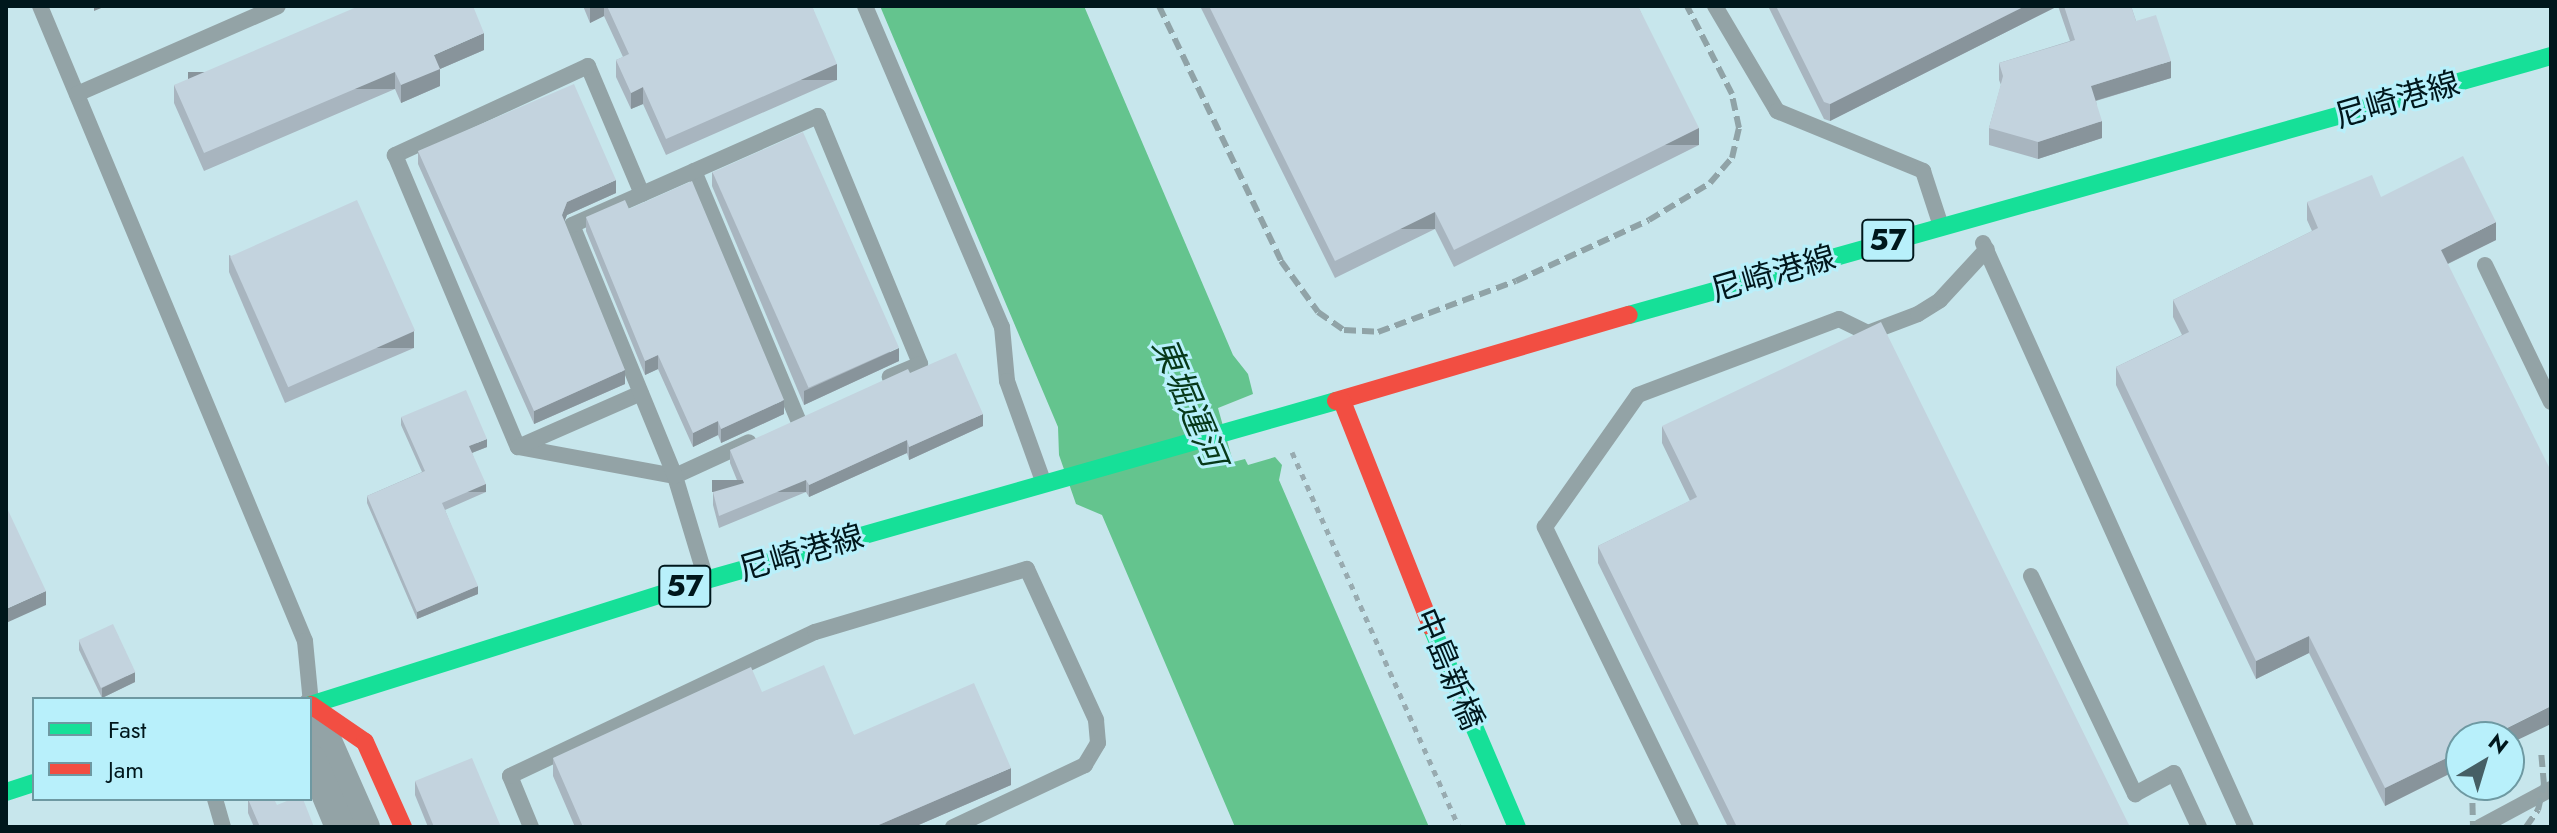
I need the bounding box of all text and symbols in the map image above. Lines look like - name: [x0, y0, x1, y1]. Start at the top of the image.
- street label: 尼崎港線: [2330, 64, 2464, 136]
- road number: 57: [1860, 214, 1916, 266]
- street label: 尼崎港線: [1706, 238, 1840, 310]
- water label: 東堀運河: [1144, 331, 1234, 473]
- street label: 尼崎港線: [734, 517, 868, 589]
- road number: 57: [657, 560, 713, 612]
- street label: 中島新橋: [1406, 603, 1492, 735]
- legend: [32, 697, 312, 801]
- text: Fast: [108, 712, 146, 747]
- north arrow: [2445, 721, 2525, 801]
- text: N: [2482, 726, 2515, 762]
- text: Jam: [108, 752, 144, 787]

